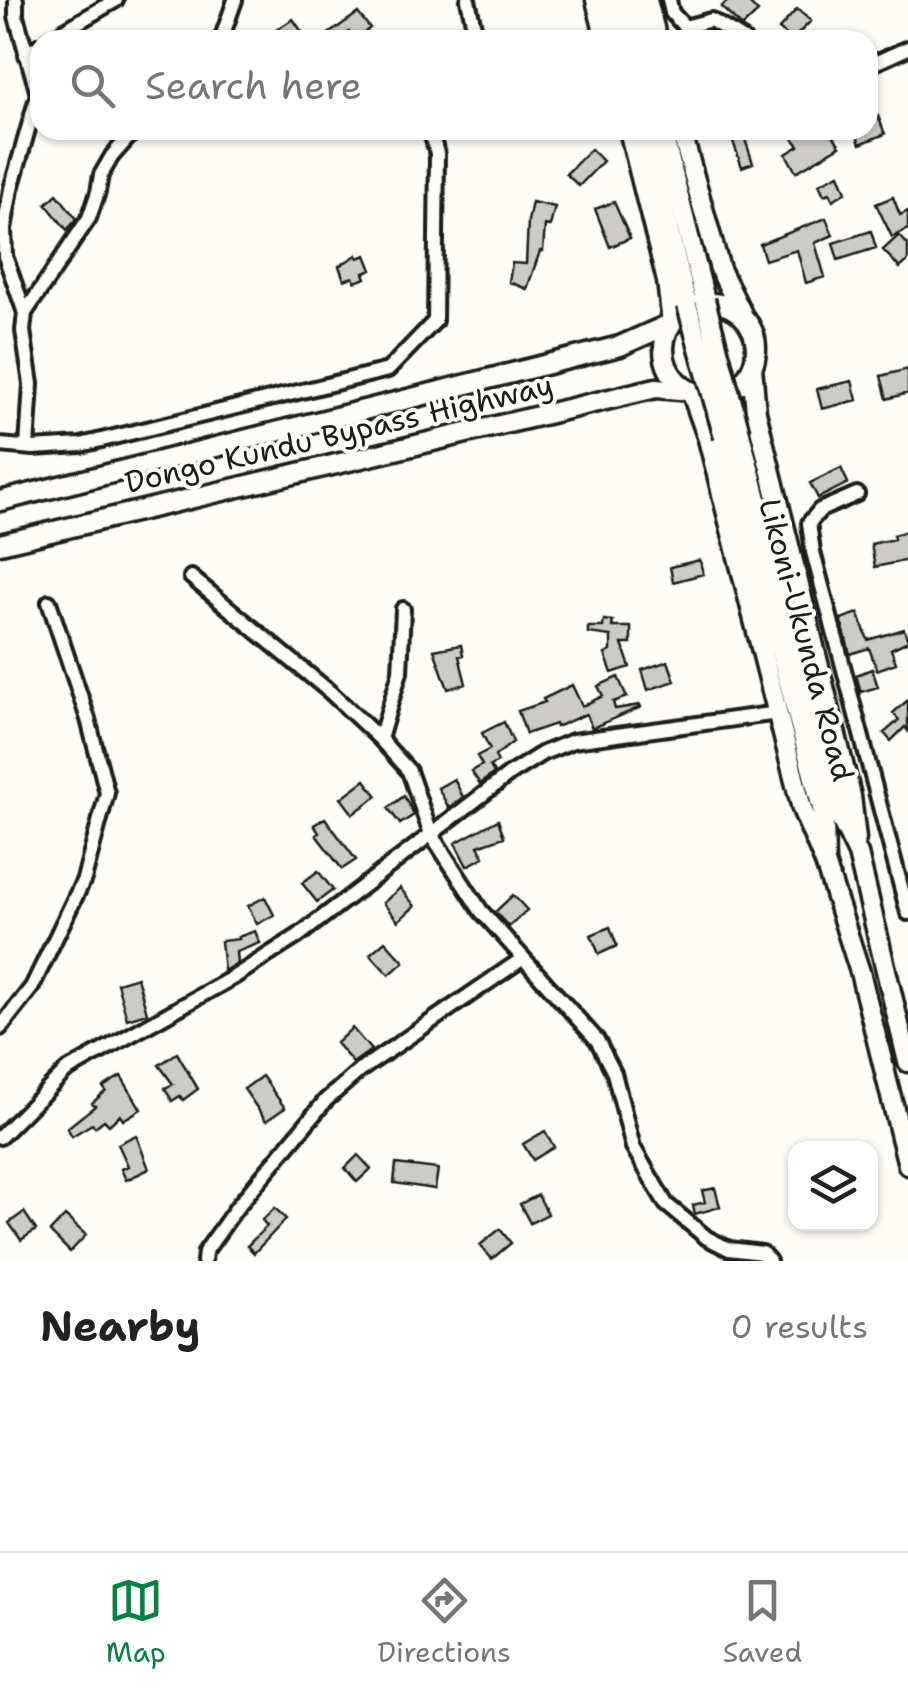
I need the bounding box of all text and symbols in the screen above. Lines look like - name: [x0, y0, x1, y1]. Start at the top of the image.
- search box: [30, 30, 878, 140]
- icon: search: [65, 58, 120, 113]
- text: Search here: [145, 60, 362, 111]
- street label: Dongo Kundu Bypass Highway: [121, 364, 557, 503]
- street label: Likoni-Ukunda Road: [749, 494, 864, 786]
- map controls: [788, 1141, 878, 1231]
- button: layers: [788, 1141, 878, 1231]
- text: Nearby: [40, 1298, 200, 1354]
- text: 0 results: [731, 1305, 868, 1348]
- tab: Map: [106, 1573, 166, 1671]
- tab: Directions: [377, 1573, 511, 1671]
- tab: Saved: [723, 1573, 802, 1671]

